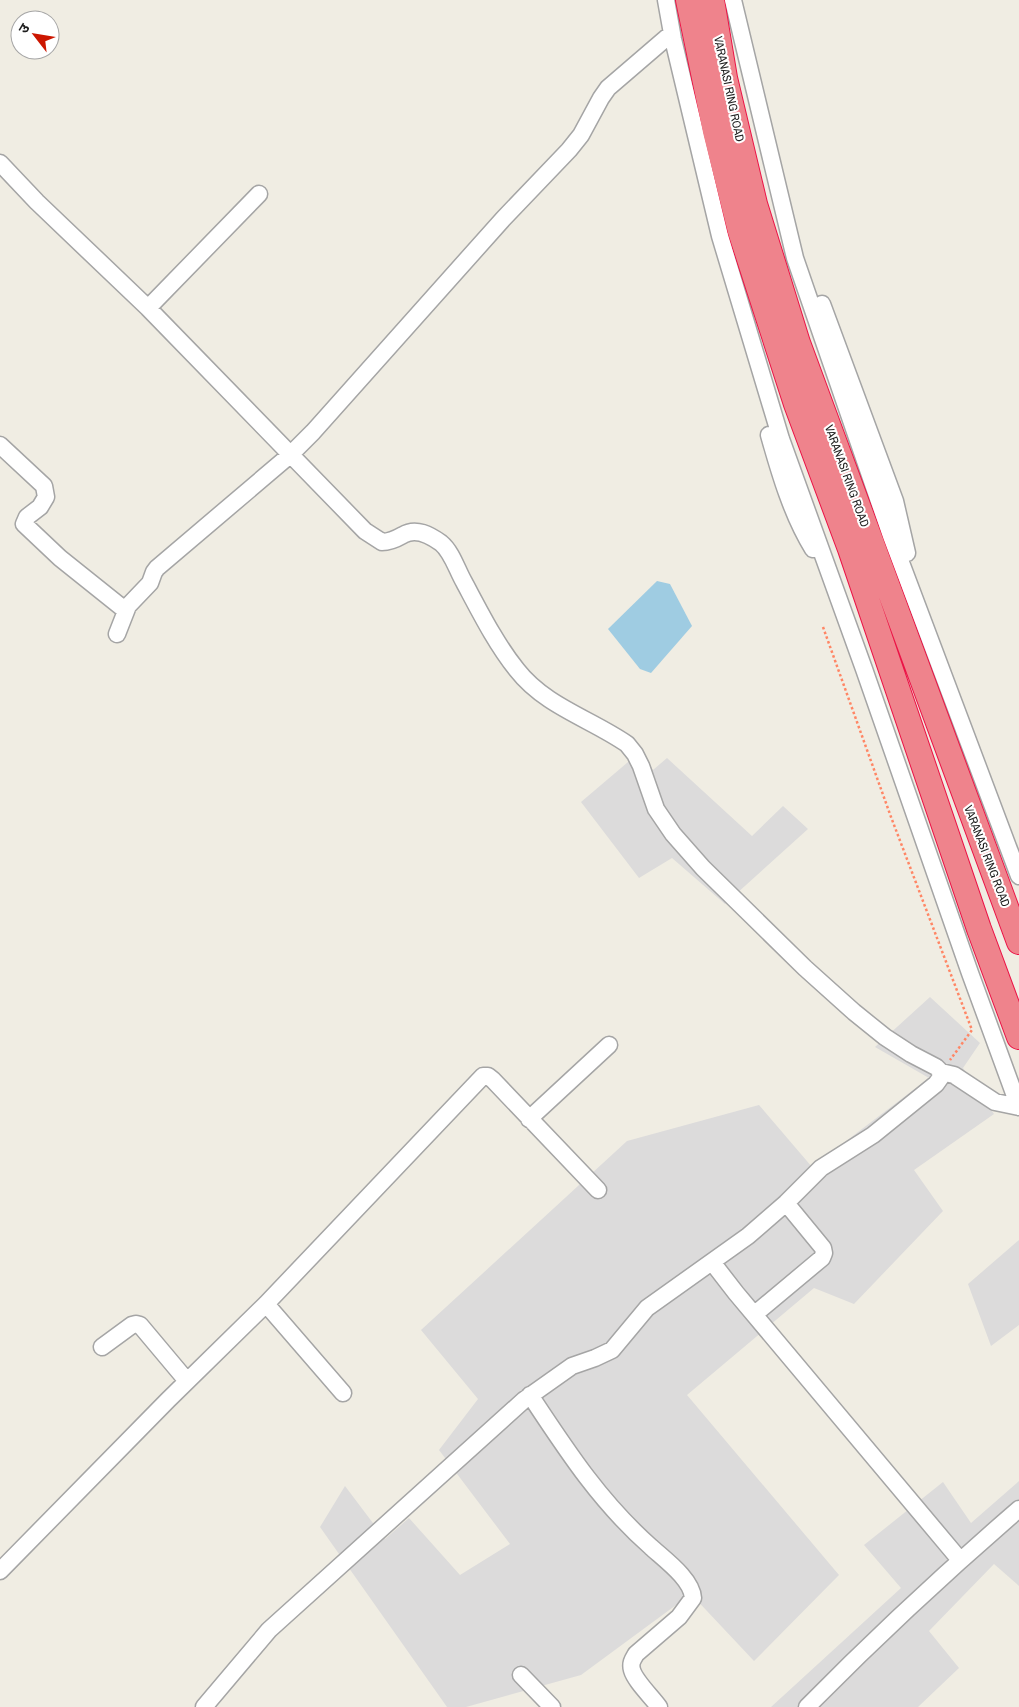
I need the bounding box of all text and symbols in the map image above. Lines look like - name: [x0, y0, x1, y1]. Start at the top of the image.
- north arrow: [10, 10, 60, 60]
- text: उ: [14, 19, 34, 36]
- street label: VARANASI RING ROAD: [710, 35, 748, 143]
- street label: VARANASI RING ROAD: [821, 423, 873, 529]
- street label: VARANASI RING ROAD: [960, 803, 1014, 909]

